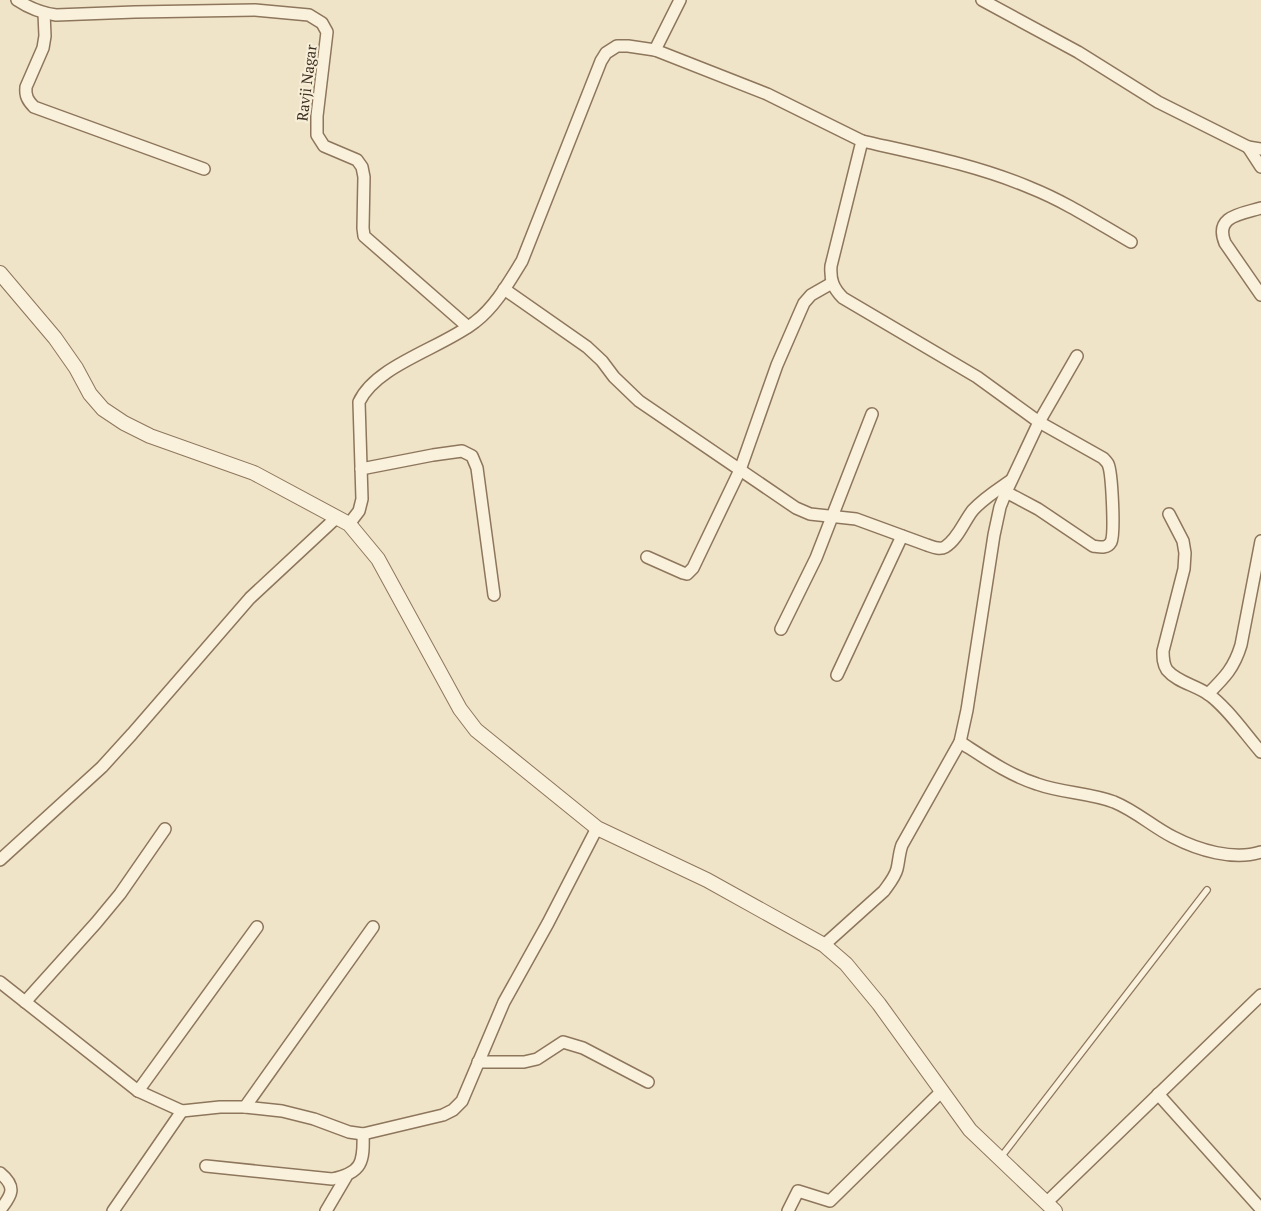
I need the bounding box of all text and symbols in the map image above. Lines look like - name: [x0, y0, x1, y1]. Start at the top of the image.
- street label: Ravji Nagar: [291, 43, 321, 122]

